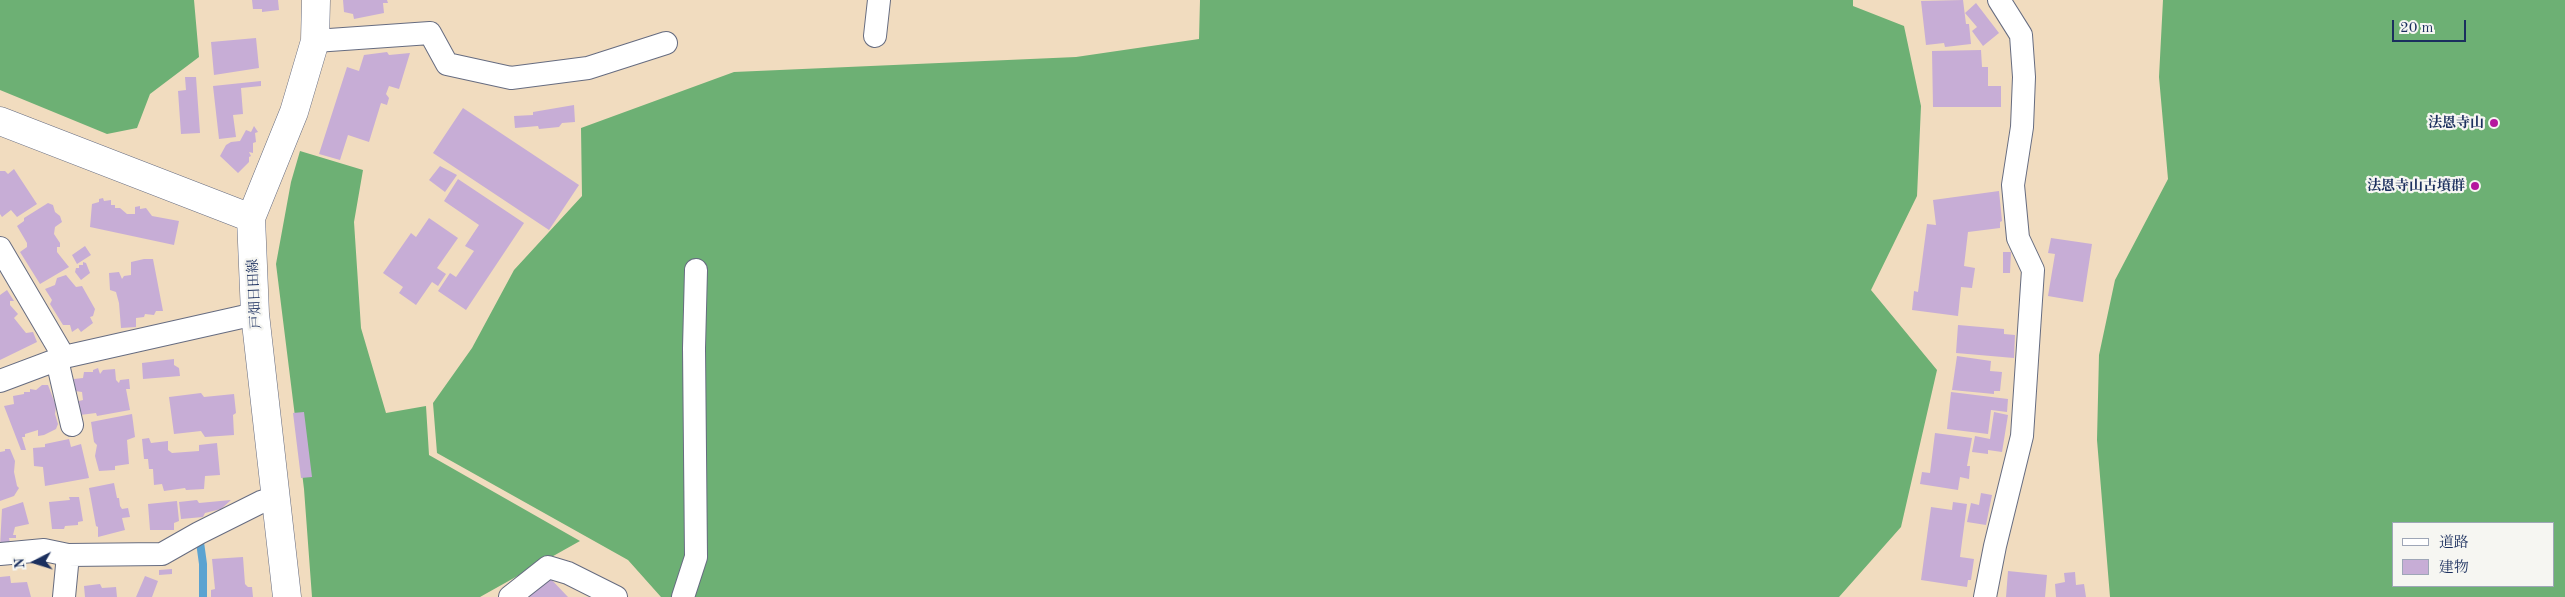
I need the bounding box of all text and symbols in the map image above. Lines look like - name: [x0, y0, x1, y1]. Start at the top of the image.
- scale bar: [2395, 10, 2469, 42]
- text: 20 m: [2400, 21, 2434, 36]
- place label: 法恩寺山: [2428, 115, 2484, 131]
- marker: 法恩寺山: [2488, 117, 2500, 129]
- place label: 法恩寺山古墳群: [2367, 178, 2465, 194]
- marker: 法恩寺山古墳群: [2469, 180, 2481, 192]
- street label: 戸畑日田線: [245, 259, 265, 329]
- legend: [2392, 522, 2555, 587]
- text: 道路: [2439, 536, 2469, 551]
- north arrow: [10, 537, 60, 587]
- text: N: [13, 557, 27, 569]
- text: 建物: [2439, 561, 2469, 576]

